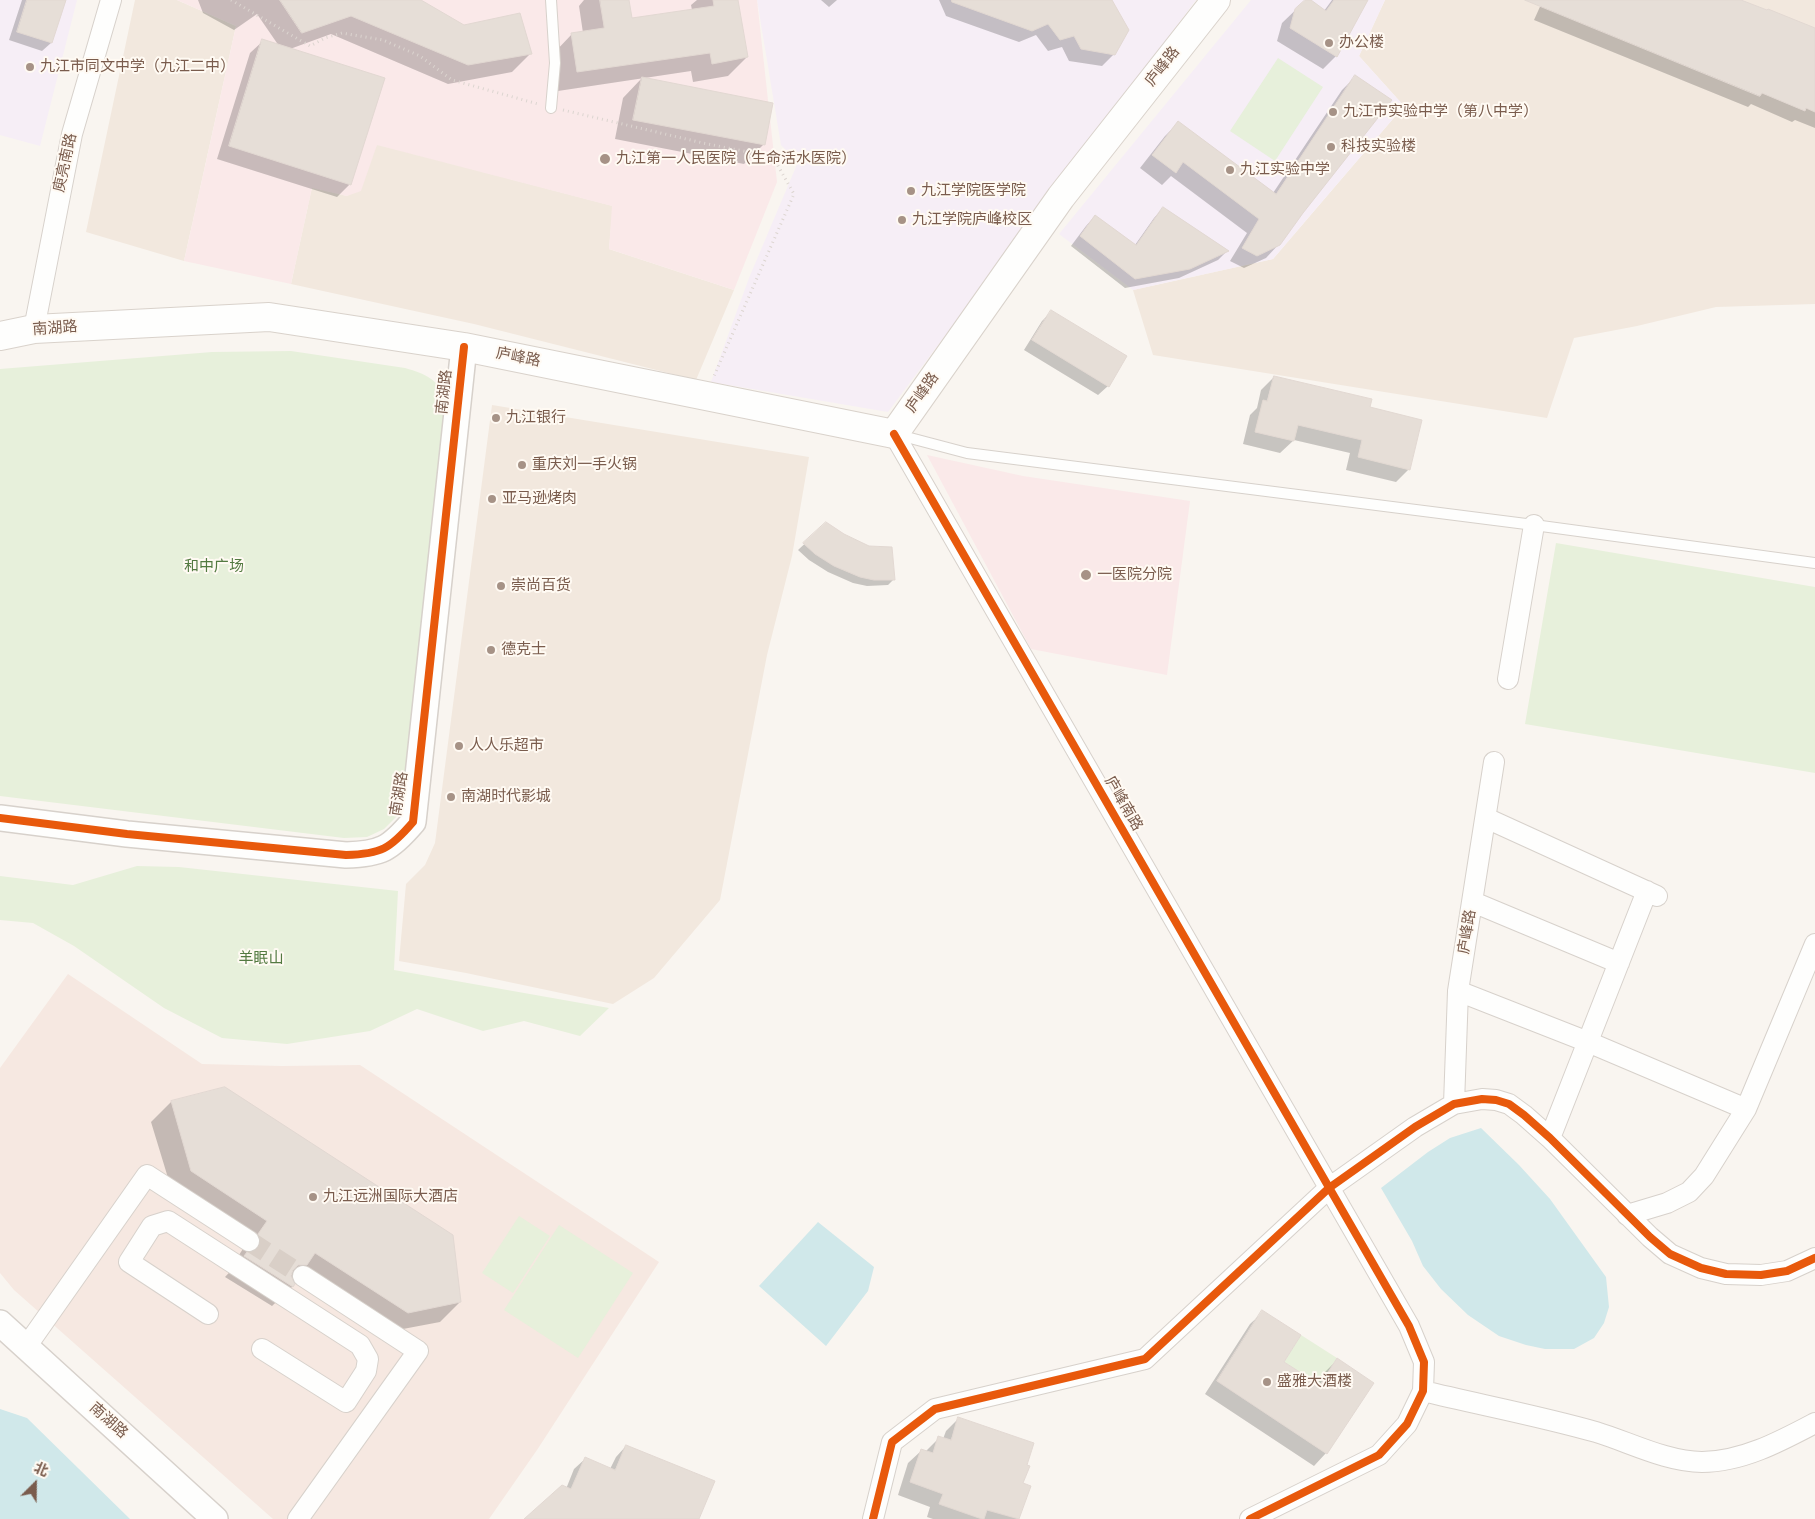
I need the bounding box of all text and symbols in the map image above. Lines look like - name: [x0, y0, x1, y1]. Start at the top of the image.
- place label: 办公楼: [1339, 34, 1384, 52]
- marker: 办公楼: [1323, 37, 1335, 49]
- street label: 庐峰路: [1142, 44, 1184, 90]
- place label: 九江市同文中学（九江二中）: [40, 58, 235, 76]
- marker: 九江市同文中学（九江二中）: [24, 61, 36, 73]
- place label: 九江市实验中学（第八中学）: [1343, 103, 1538, 121]
- marker: 九江市实验中学（第八中学）: [1327, 106, 1339, 118]
- street label: 庾亮南路: [51, 132, 81, 194]
- place label: 科技实验楼: [1341, 138, 1416, 156]
- marker: 科技实验楼: [1325, 141, 1337, 153]
- place label: 九江第一人民医院（生命活水医院）: [616, 150, 856, 168]
- marker: 九江第一人民医院（生命活水医院）: [598, 152, 612, 166]
- place label: 九江实验中学: [1240, 161, 1330, 179]
- marker: 九江实验中学: [1224, 164, 1236, 176]
- place label: 九江学院医学院: [921, 182, 1026, 200]
- marker: 九江学院医学院: [905, 185, 917, 197]
- place label: 九江学院庐峰校区: [912, 211, 1032, 229]
- marker: 九江学院庐峰校区: [896, 214, 908, 226]
- street label: 南湖路: [32, 318, 78, 340]
- street label: 庐峰路: [494, 345, 542, 371]
- street label: 南湖路: [434, 369, 456, 415]
- street label: 庐峰路: [903, 369, 943, 417]
- place label: 九江银行: [506, 409, 566, 427]
- marker: 九江银行: [490, 412, 502, 424]
- place label: 重庆刘一手火锅: [532, 456, 637, 474]
- marker: 重庆刘一手火锅: [516, 459, 528, 471]
- place label: 亚马逊烤肉: [502, 490, 577, 508]
- marker: 亚马逊烤肉: [486, 493, 498, 505]
- park label: 和中广场: [184, 558, 244, 576]
- place label: 一医院分院: [1097, 566, 1172, 584]
- marker: 一医院分院: [1079, 568, 1093, 582]
- place label: 崇尚百货: [511, 577, 571, 595]
- marker: 崇尚百货: [495, 580, 507, 592]
- place label: 德克士: [501, 641, 546, 659]
- marker: 德克士: [485, 644, 497, 656]
- place label: 人人乐超市: [469, 737, 544, 755]
- marker: 人人乐超市: [453, 740, 465, 752]
- street label: 南湖路: [388, 770, 412, 818]
- street label: 庐峰南路: [1100, 774, 1146, 834]
- place label: 南湖时代影城: [461, 788, 551, 806]
- marker: 南湖时代影城: [445, 791, 457, 803]
- street label: 庐峰路: [1456, 908, 1480, 956]
- park label: 羊眠山: [239, 950, 283, 968]
- place label: 九江远洲国际大酒店: [323, 1188, 458, 1206]
- marker: 九江远洲国际大酒店: [307, 1191, 319, 1203]
- place label: 盛雅大酒楼: [1277, 1373, 1352, 1391]
- marker: 盛雅大酒楼: [1261, 1376, 1273, 1388]
- street label: 南湖路: [85, 1399, 131, 1443]
- text: 北: [31, 1458, 51, 1481]
- north arrow: [10, 1459, 60, 1509]

